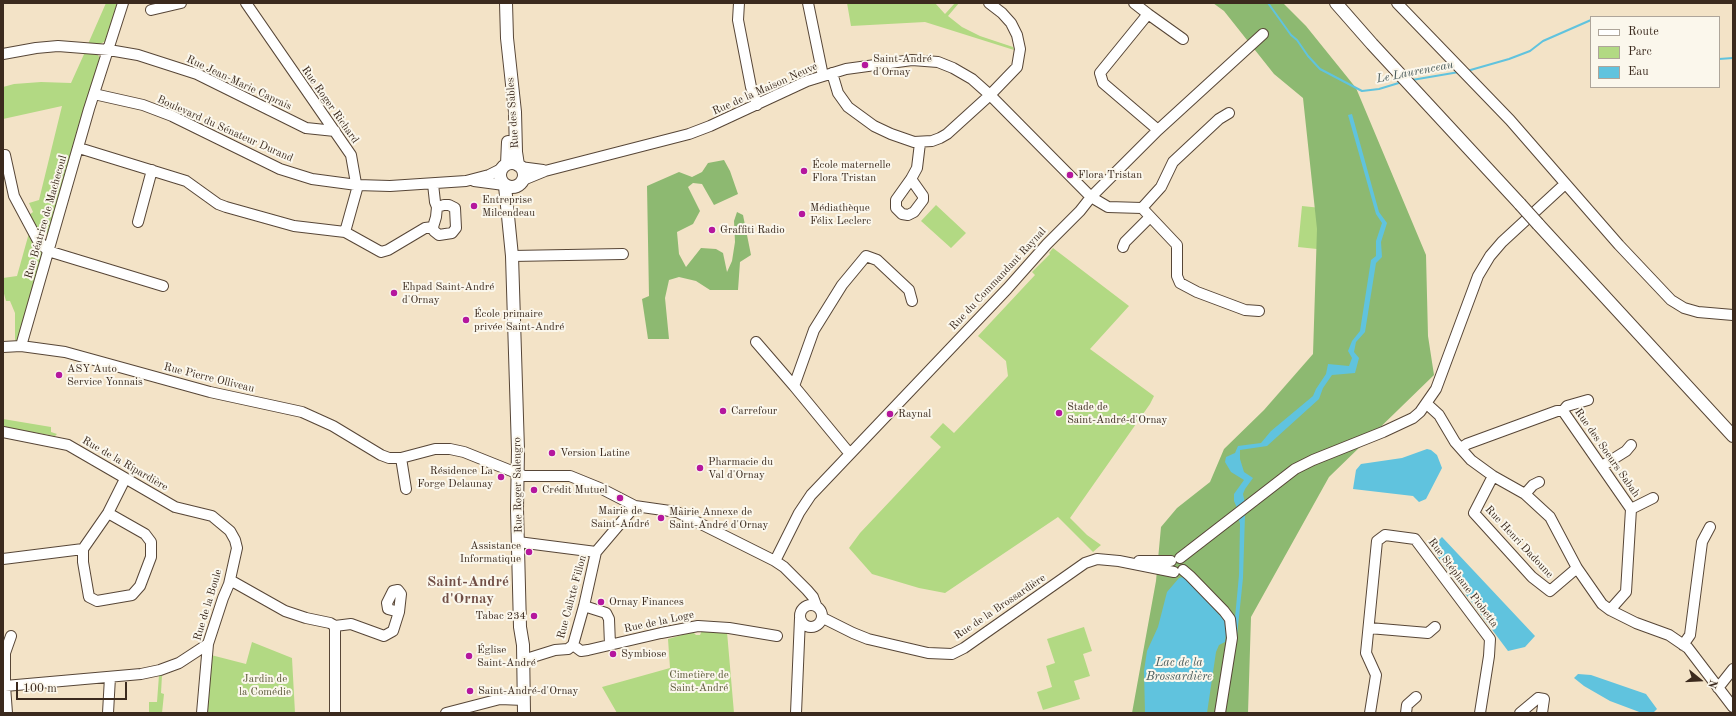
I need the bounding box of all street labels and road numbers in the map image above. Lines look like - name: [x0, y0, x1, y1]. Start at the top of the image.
- street label: Rue Jean-Marie Caprais: [184, 53, 294, 113]
- street label: Rue de la Maison Neuve: [710, 60, 820, 118]
- street label: Rue Roger Richard: [298, 64, 362, 146]
- street label: Rue des Sables: [504, 77, 522, 149]
- street label: Boulevard du Sénateur Durand: [155, 93, 295, 165]
- street label: Rue Béatrice de Machecoul: [22, 154, 70, 280]
- street label: Rue du Commandant Raynal: [947, 225, 1049, 333]
- street label: Rue Pierre Olliveau: [162, 360, 256, 396]
- street label: Rue des Soeurs Sabah: [1571, 406, 1643, 500]
- street label: Rue de la Ripardière: [80, 434, 170, 494]
- street label: Rue Roger Salengro: [511, 437, 525, 533]
- street label: Rue Henri Dadoune: [1482, 503, 1556, 581]
- street label: Rue Stéphane Piobetta: [1425, 536, 1501, 630]
- street label: Rue Calixte Fillon: [554, 554, 590, 640]
- street label: Rue de la Boule: [191, 568, 225, 642]
- street label: Rue de la Brossardière: [952, 571, 1048, 643]
- street label: Rue de la Loge: [623, 608, 695, 636]

